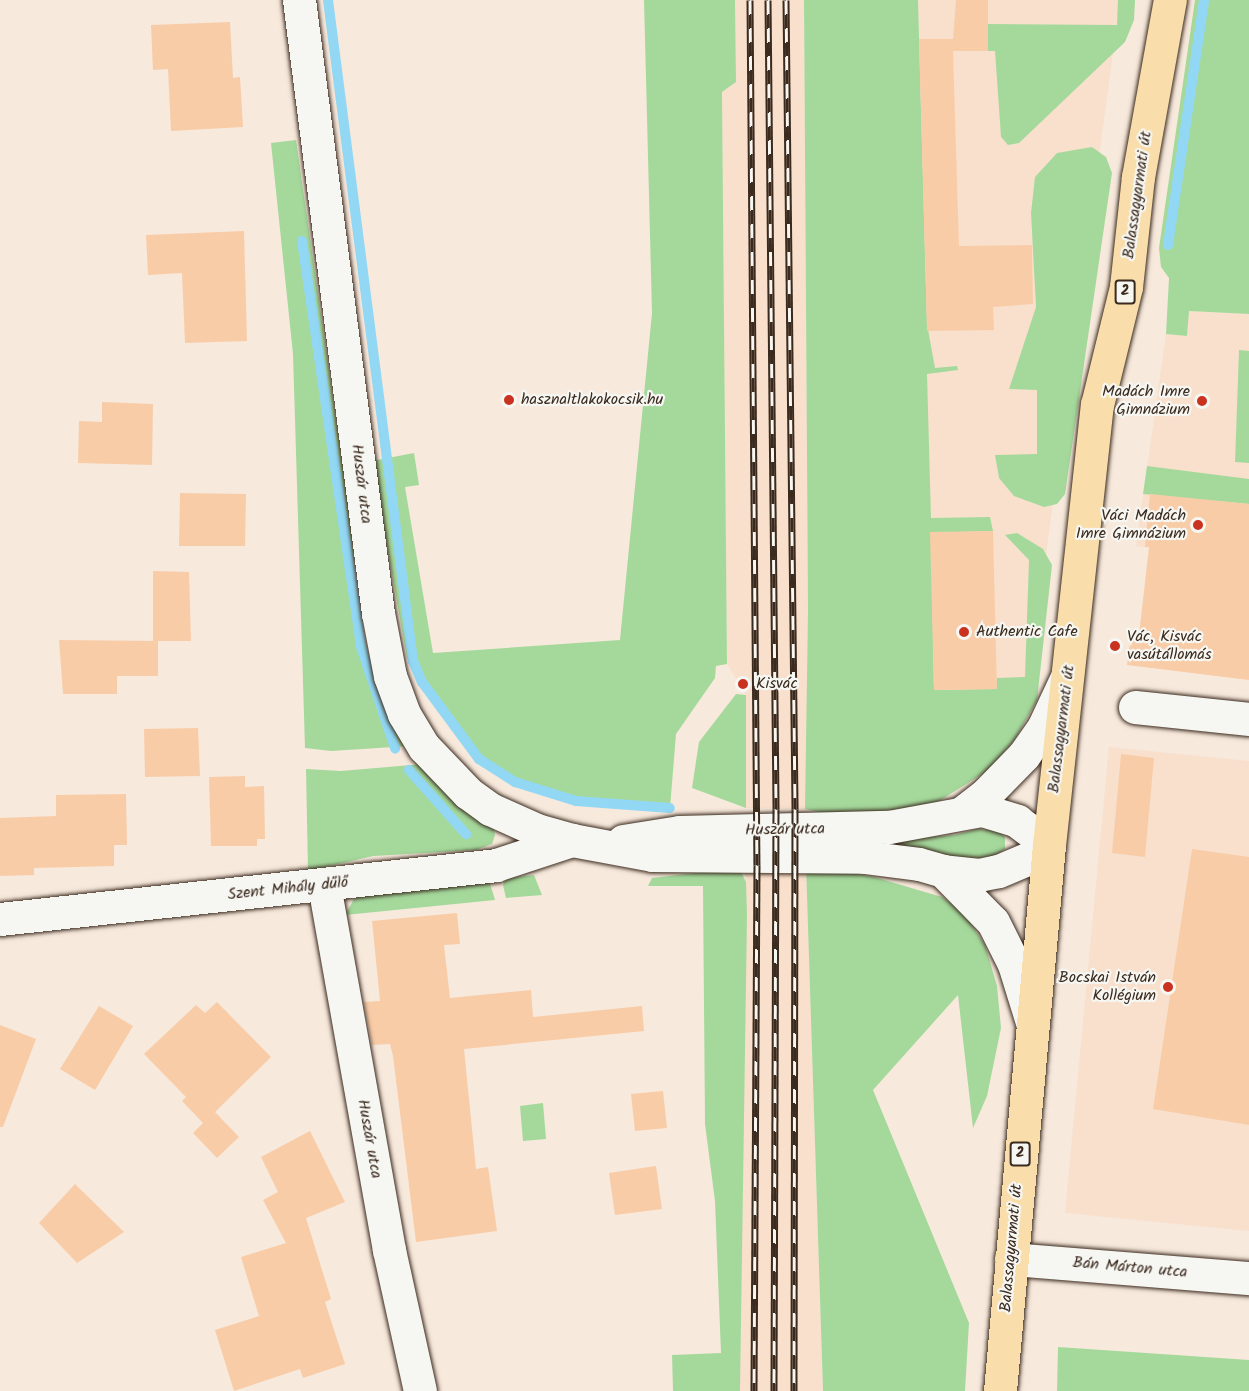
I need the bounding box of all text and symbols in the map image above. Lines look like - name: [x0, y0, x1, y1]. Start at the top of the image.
- street label: Balassagyarmati út: [1120, 130, 1156, 260]
- road number: 2: [1114, 280, 1136, 304]
- place label: Madách Imre Gimnázium: [1102, 382, 1190, 420]
- place label: hasznaltlakokocsik.hu: [521, 390, 663, 410]
- marker: hasznaltlakokocsik.hu: [502, 393, 516, 407]
- marker: Madách Imre Gimnázium: [1195, 394, 1209, 408]
- street label: Huszár utca: [347, 443, 375, 525]
- place label: Váci Madách Imre Gimnázium: [1076, 506, 1186, 544]
- marker: Váci Madách Imre Gimnázium: [1191, 518, 1205, 532]
- place label: Authentic Cafe: [976, 622, 1078, 642]
- marker: Authentic Cafe: [957, 625, 971, 639]
- place label: Vác, Kisvác vasútállomás: [1127, 627, 1212, 665]
- marker: Vác, Kisvác vasútállomás: [1108, 639, 1122, 653]
- street label: Balassagyarmati út: [1045, 664, 1079, 794]
- place label: Kisvác: [756, 674, 798, 694]
- marker: Kisvác: [734, 675, 752, 693]
- street label: Huszár utca: [745, 820, 825, 840]
- street label: Szent Mihály dűlő: [227, 873, 349, 905]
- place label: Bocskai István Kollégium: [1059, 968, 1156, 1006]
- marker: Bocskai István Kollégium: [1161, 980, 1175, 994]
- street label: Huszár utca: [353, 1098, 385, 1180]
- road number: 2: [1010, 1142, 1030, 1166]
- street label: Balassagyarmati út: [997, 1183, 1027, 1313]
- street label: Bán Márton utca: [1072, 1253, 1188, 1283]

